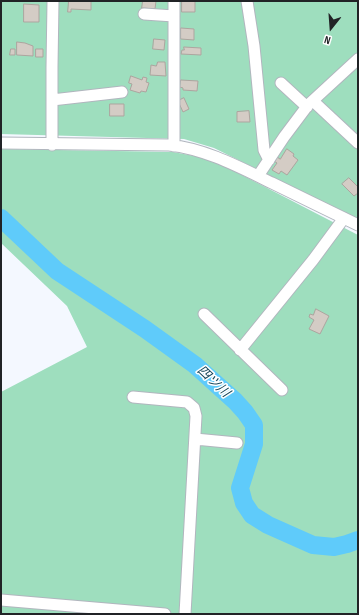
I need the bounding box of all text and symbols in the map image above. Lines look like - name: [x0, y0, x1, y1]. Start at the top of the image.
- north arrow: [311, 8, 351, 48]
- text: N: [323, 33, 332, 47]
- water label: 四ツ川: [193, 363, 233, 401]

